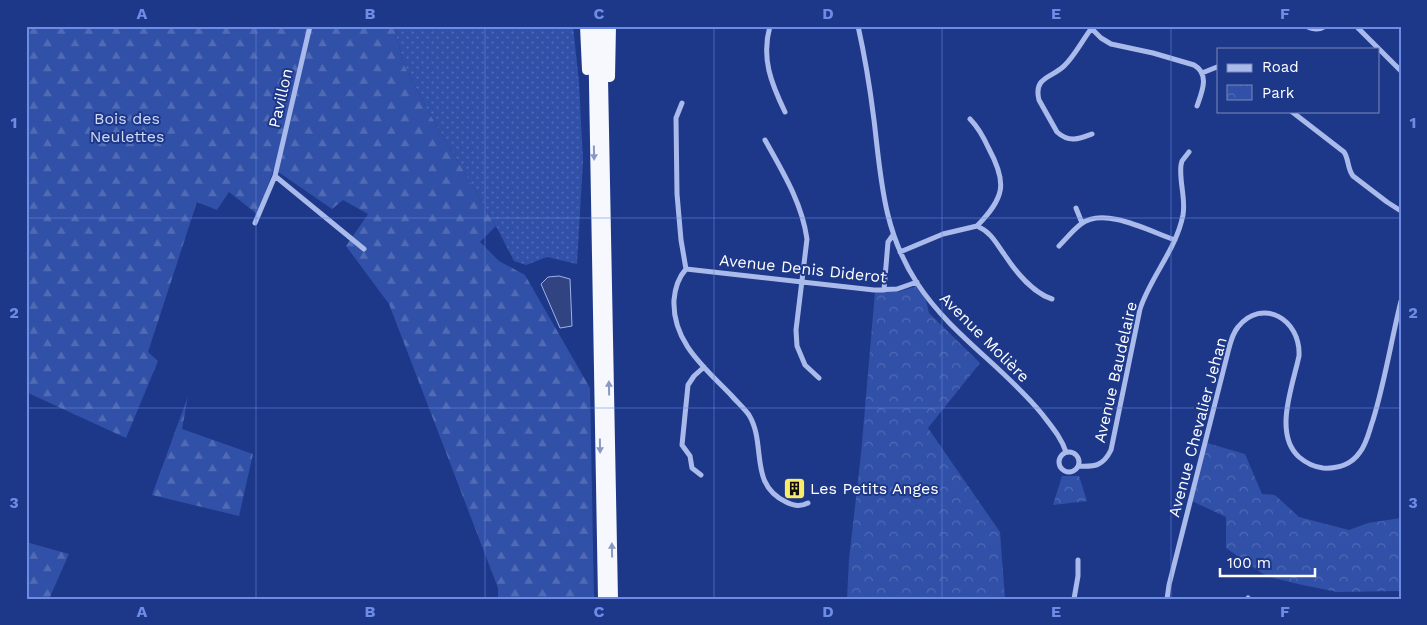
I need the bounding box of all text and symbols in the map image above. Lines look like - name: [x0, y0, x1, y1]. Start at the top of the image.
- text: A: [137, 4, 148, 23]
- text: B: [365, 4, 376, 23]
- text: C: [594, 4, 605, 23]
- text: D: [822, 4, 834, 23]
- text: E: [1051, 4, 1061, 23]
- text: F: [1280, 4, 1290, 23]
- legend: [1217, 48, 1380, 112]
- text: Road: [1262, 58, 1299, 76]
- street label: Pavillon: [264, 67, 297, 130]
- text: Park: [1262, 84, 1295, 102]
- park label: Bois des Neulettes: [90, 109, 164, 146]
- text: 1: [11, 113, 17, 132]
- text: 1: [1410, 113, 1416, 132]
- one-way arrow: [591, 145, 599, 161]
- street label: Avenue Denis Diderot: [718, 250, 888, 287]
- street label: Avenue Molière: [936, 289, 1033, 386]
- street label: Avenue Baudelaire: [1090, 300, 1141, 445]
- text: 2: [9, 303, 19, 322]
- text: 2: [1408, 303, 1418, 322]
- street label: Avenue Chevalier Jehan: [1164, 335, 1231, 519]
- one-way arrow: [605, 379, 613, 395]
- one-way arrow: [596, 438, 604, 454]
- building icon: Les Petits Anges: [782, 476, 806, 500]
- place label: Les Petits Anges: [810, 479, 939, 498]
- text: 3: [9, 493, 19, 512]
- text: 3: [1408, 493, 1418, 512]
- one-way arrow: [608, 542, 616, 558]
- scale bar: [1220, 545, 1314, 577]
- text: 100 m: [1227, 554, 1271, 572]
- text: A: [137, 602, 148, 621]
- text: B: [365, 602, 376, 621]
- text: C: [594, 602, 605, 621]
- text: D: [822, 602, 834, 621]
- text: E: [1051, 602, 1061, 621]
- text: F: [1280, 602, 1290, 621]

